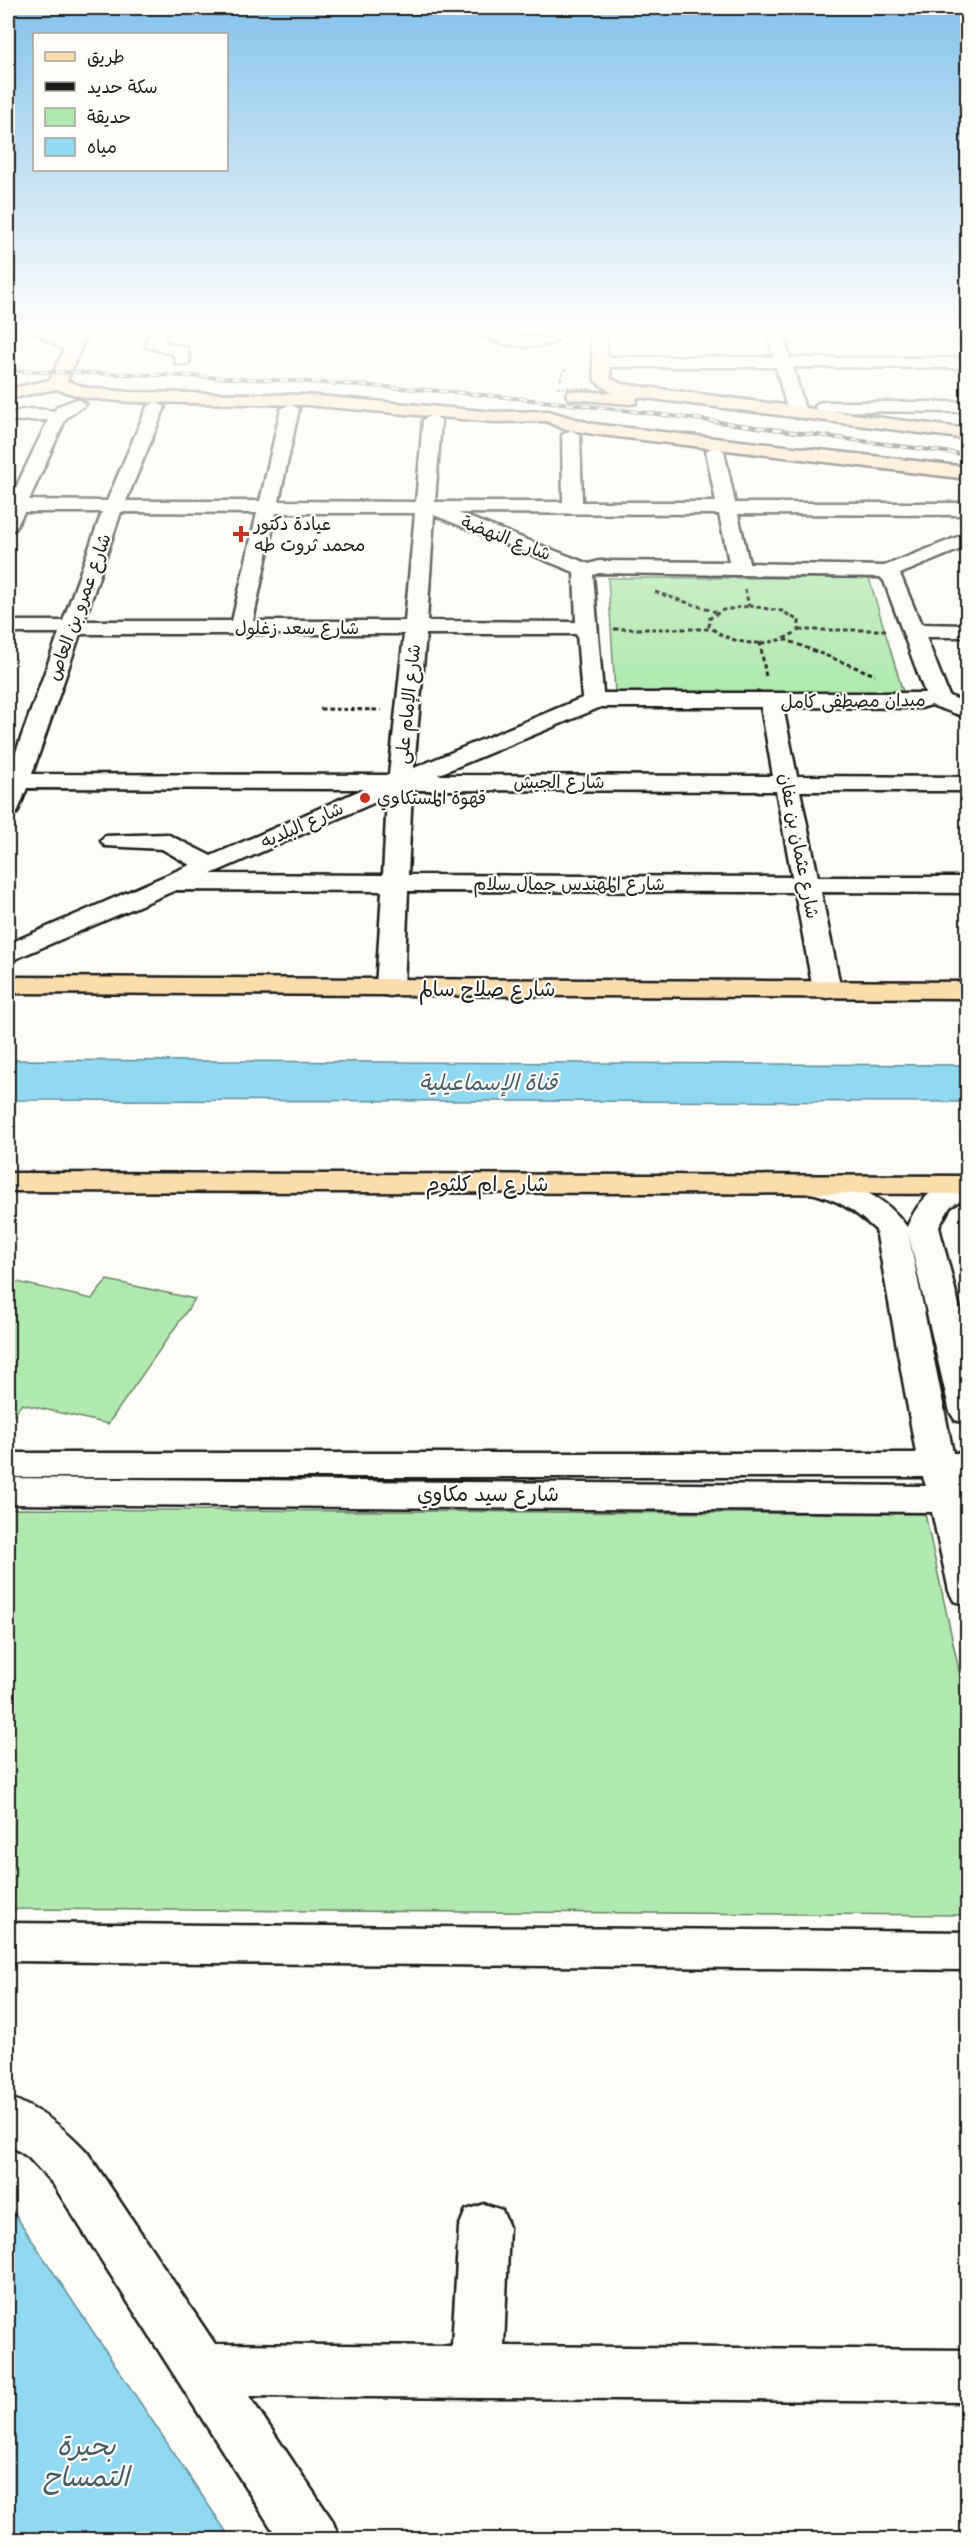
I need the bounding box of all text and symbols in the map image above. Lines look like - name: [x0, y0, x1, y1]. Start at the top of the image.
- legend: [33, 33, 228, 171]
- text: طريق: [87, 47, 125, 68]
- text: سكة حديد: [87, 77, 158, 98]
- text: حديقة: [87, 107, 131, 128]
- text: مياه: [87, 137, 117, 158]
- street label: شارع النهضة: [458, 512, 554, 566]
- place label: عيادة دكتور محمد ثروت طه: [252, 514, 365, 556]
- marker: عيادة دكتور محمد ثروت طه: [232, 525, 250, 543]
- street label: شارع عمرو بن العاص: [43, 531, 117, 684]
- street label: شارع سعد زغلول: [235, 618, 359, 640]
- street label: شارع الإمام على: [392, 643, 428, 765]
- street label: ميدان مصطفى كامل: [780, 690, 926, 713]
- street label: شارع الجيش: [513, 772, 605, 794]
- street label: شارع عثمان بن عفان: [773, 772, 823, 921]
- place label: قهوة المستكاوي: [377, 788, 486, 811]
- marker: قهوة المستكاوي: [358, 791, 372, 805]
- street label: شارع البلديه: [258, 798, 347, 854]
- street label: شارع المهندس جمال سلام: [473, 874, 665, 898]
- street label: شارع صلاح سالم: [419, 977, 555, 1005]
- water label: قناة الإسماعيلية: [419, 1070, 559, 1097]
- street label: شارع ام كلثوم: [426, 1172, 548, 1200]
- street label: شارع سيد مكاوي: [417, 1482, 559, 1509]
- water label: بحيرة التمساح: [43, 2431, 132, 2495]

